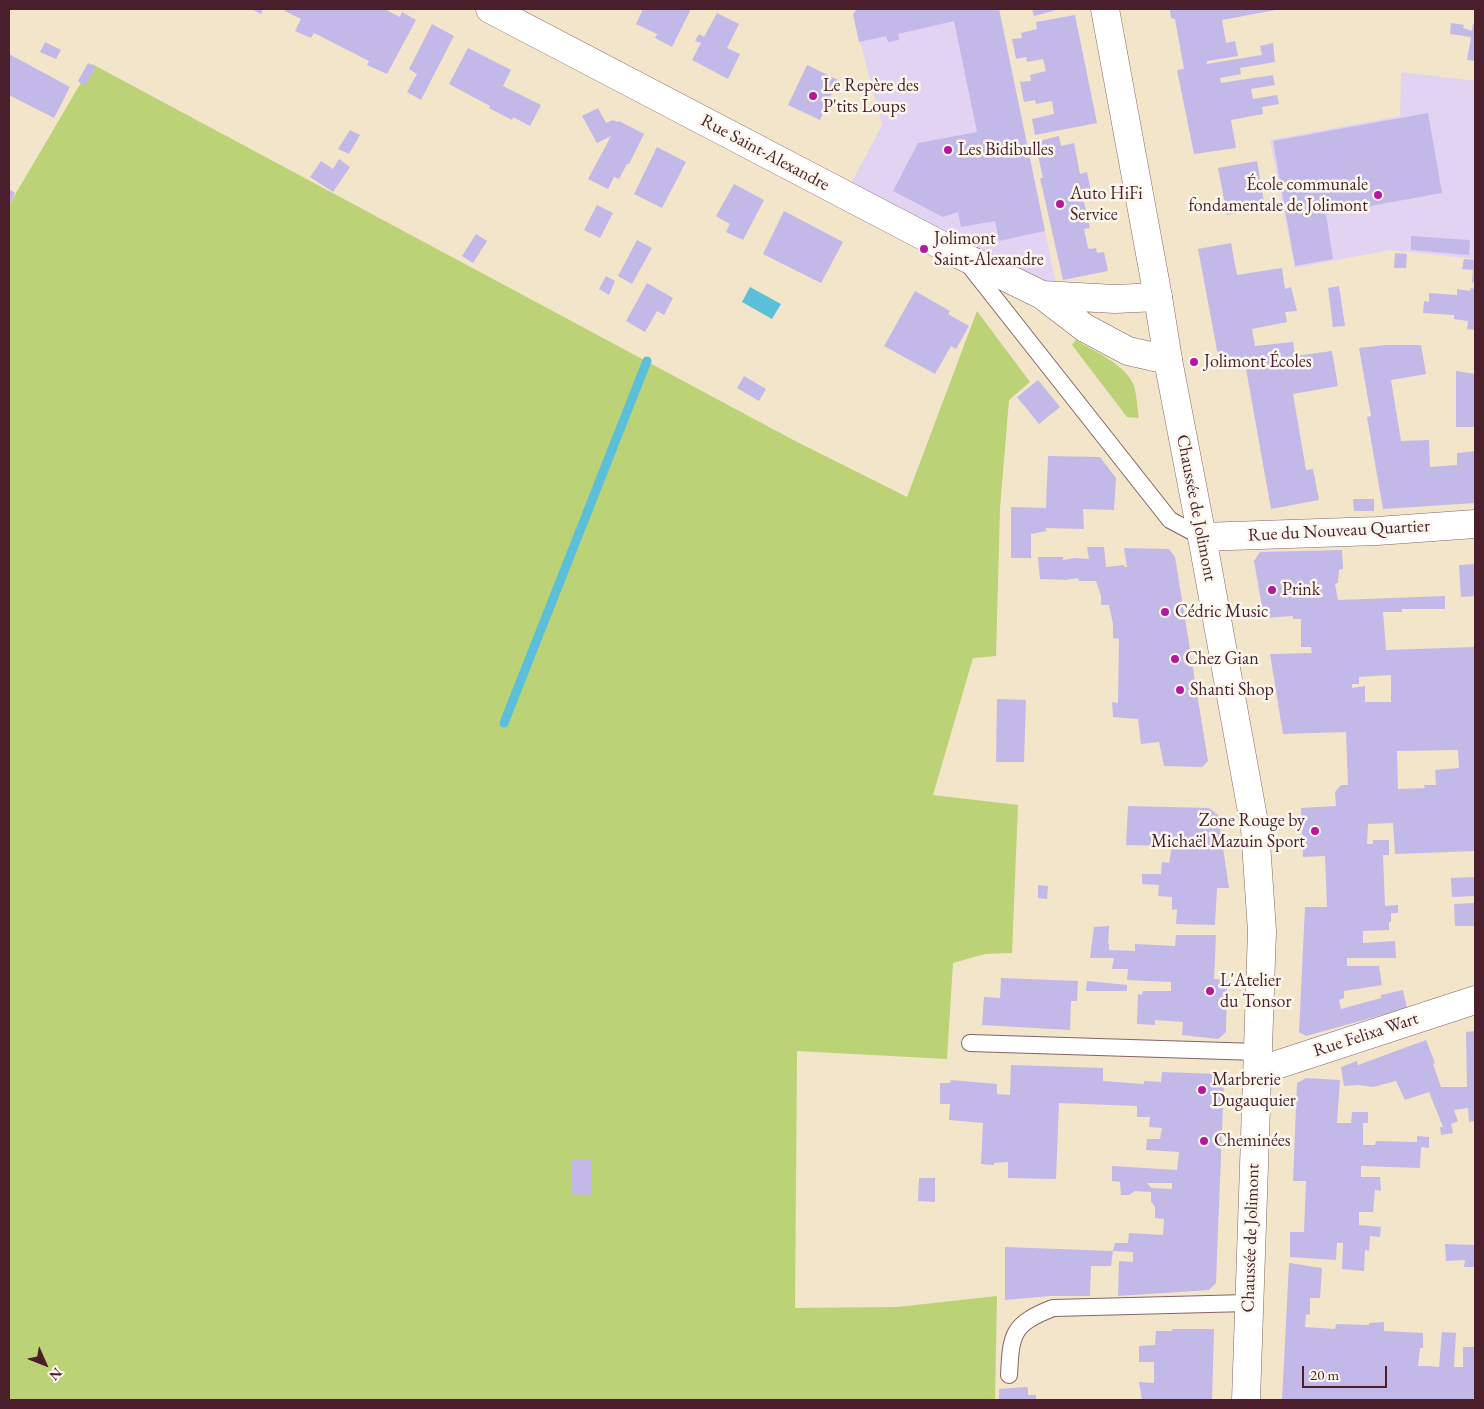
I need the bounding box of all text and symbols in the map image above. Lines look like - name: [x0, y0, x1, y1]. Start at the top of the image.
- place label: Le Repère des P'tits Loups: [823, 75, 919, 118]
- marker: Le Repère des P'tits Loups: [807, 90, 819, 102]
- street label: Rue Saint-Alexandre: [697, 110, 833, 196]
- place label: Les Bidibulles: [958, 139, 1054, 161]
- marker: Les Bidibulles: [942, 144, 954, 156]
- place label: École communale fondamentale de Jolimont: [1188, 174, 1368, 216]
- place label: Auto HiFi Service: [1070, 183, 1143, 225]
- marker: École communale fondamentale de Jolimont: [1372, 189, 1384, 201]
- marker: Auto HiFi Service: [1054, 198, 1066, 210]
- place label: Jolimont Saint-Alexandre: [934, 228, 1044, 270]
- marker: Jolimont Saint-Alexandre: [918, 243, 930, 255]
- place label: Jolimont Écoles: [1204, 351, 1312, 373]
- marker: Jolimont Écoles: [1188, 356, 1200, 368]
- street label: Chaussée de Jolimont: [1171, 433, 1221, 583]
- street label: Rue du Nouveau Quartier: [1248, 515, 1430, 547]
- place label: Prink: [1282, 579, 1320, 601]
- marker: Prink: [1266, 584, 1278, 596]
- place label: Cédric Music: [1175, 601, 1268, 623]
- marker: Cédric Music: [1159, 606, 1171, 618]
- place label: Chez Gian: [1185, 648, 1259, 670]
- marker: Chez Gian: [1169, 653, 1181, 665]
- place label: Shanti Shop: [1190, 679, 1274, 701]
- marker: Shanti Shop: [1174, 684, 1186, 696]
- place label: Zone Rouge by Michaël Mazuin Sport: [1151, 810, 1305, 852]
- marker: Zone Rouge by Michaël Mazuin Sport: [1309, 825, 1321, 837]
- place label: L'Atelier du Tonsor: [1220, 970, 1292, 1012]
- marker: L'Atelier du Tonsor: [1204, 985, 1216, 997]
- street label: Rue Felixa Wart: [1311, 1008, 1421, 1062]
- place label: Marbrerie Dugauquier: [1212, 1069, 1296, 1112]
- marker: Marbrerie Dugauquier: [1196, 1084, 1208, 1096]
- place label: Cheminées: [1214, 1130, 1291, 1152]
- marker: Cheminées: [1198, 1135, 1210, 1147]
- street label: Chaussée de Jolimont: [1238, 1163, 1264, 1313]
- north arrow: [20, 1339, 70, 1389]
- scale bar: [1304, 1356, 1389, 1388]
- text: N: [45, 1364, 66, 1385]
- text: 20 m: [1310, 1365, 1339, 1384]

